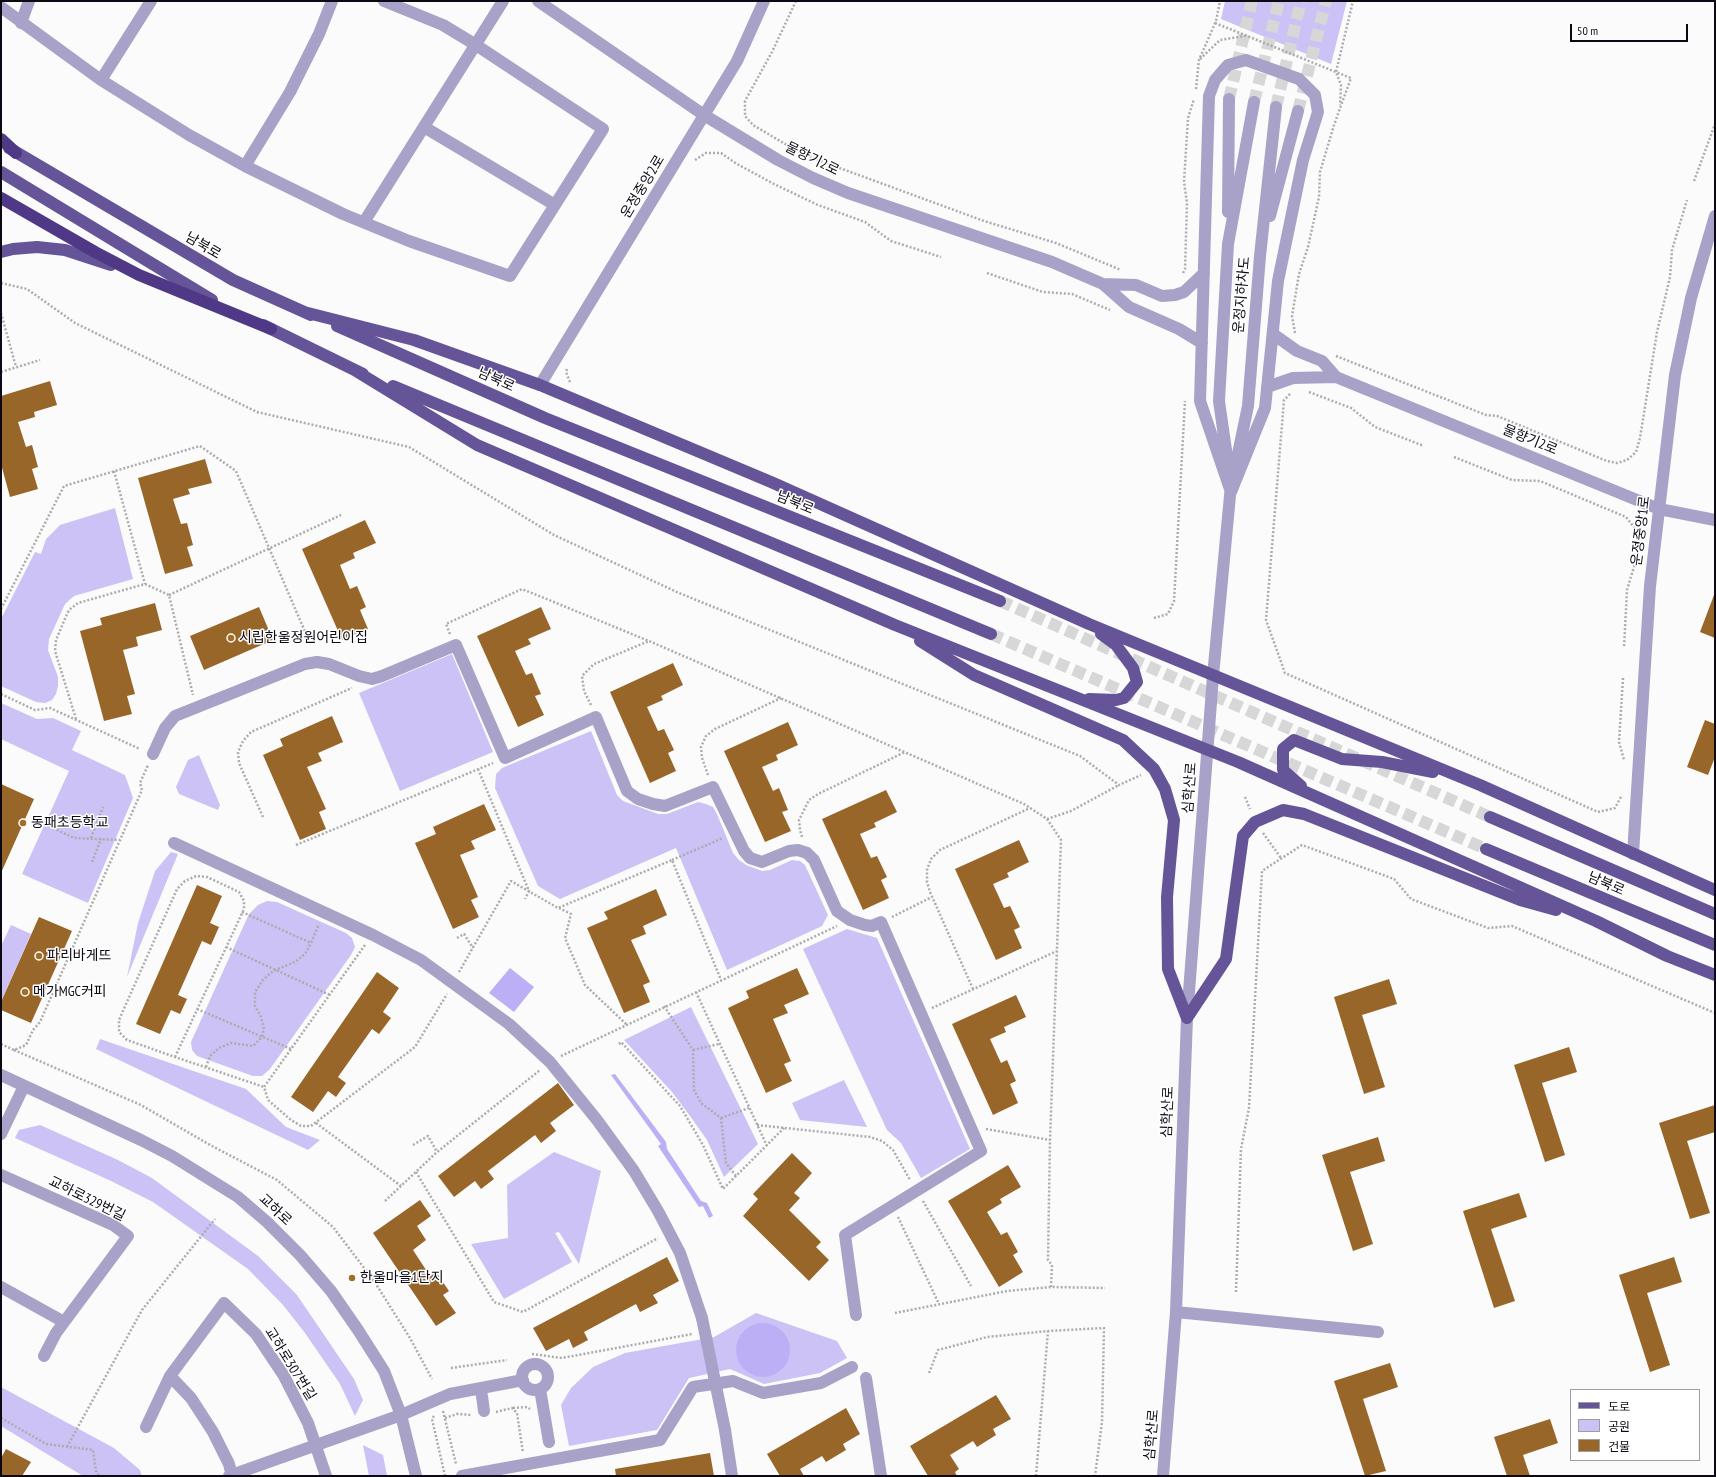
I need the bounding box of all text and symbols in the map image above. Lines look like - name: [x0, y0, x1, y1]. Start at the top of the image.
- scale bar: [1572, 16, 1690, 42]
- text: 50 m: [1577, 23, 1598, 38]
- street label: 물향기2로: [782, 139, 842, 179]
- street label: 운정중앙2로: [618, 152, 668, 222]
- street label: 남북로: [182, 229, 224, 263]
- street label: 운정지하차도: [1230, 256, 1254, 334]
- street label: 남북로: [475, 364, 517, 396]
- street label: 물향기2로: [1500, 421, 1560, 459]
- street label: 남북로: [774, 488, 816, 518]
- street label: 운정중앙1로: [1628, 495, 1654, 567]
- place label: 시립한울정원어린이집: [239, 630, 368, 646]
- marker: 시립한울정원어린이집: [226, 633, 236, 643]
- street label: 심학산로: [1180, 762, 1200, 814]
- place label: 동패초등학교: [31, 815, 108, 831]
- marker: 동패초등학교: [18, 818, 28, 828]
- street label: 남북로: [1585, 869, 1627, 899]
- place label: 파리바게뜨: [47, 948, 111, 964]
- marker: 파리바게뜨: [34, 951, 44, 961]
- place label: 메가MGC커피: [33, 984, 107, 1000]
- marker: 메가MGC커피: [20, 987, 30, 997]
- street label: 심학산로: [1159, 1086, 1177, 1138]
- street label: 교하로329번길: [46, 1173, 128, 1225]
- street label: 교하로: [255, 1191, 295, 1229]
- place label: 한울마을1단지: [360, 1270, 444, 1286]
- marker: 한울마을1단지: [347, 1273, 357, 1283]
- street label: 교하로307번길: [261, 1324, 319, 1404]
- legend: [1570, 1389, 1700, 1461]
- text: 도로: [1608, 1399, 1630, 1414]
- street label: 심학산로: [1141, 1409, 1163, 1461]
- text: 공원: [1608, 1419, 1630, 1434]
- text: 건물: [1608, 1439, 1630, 1454]

